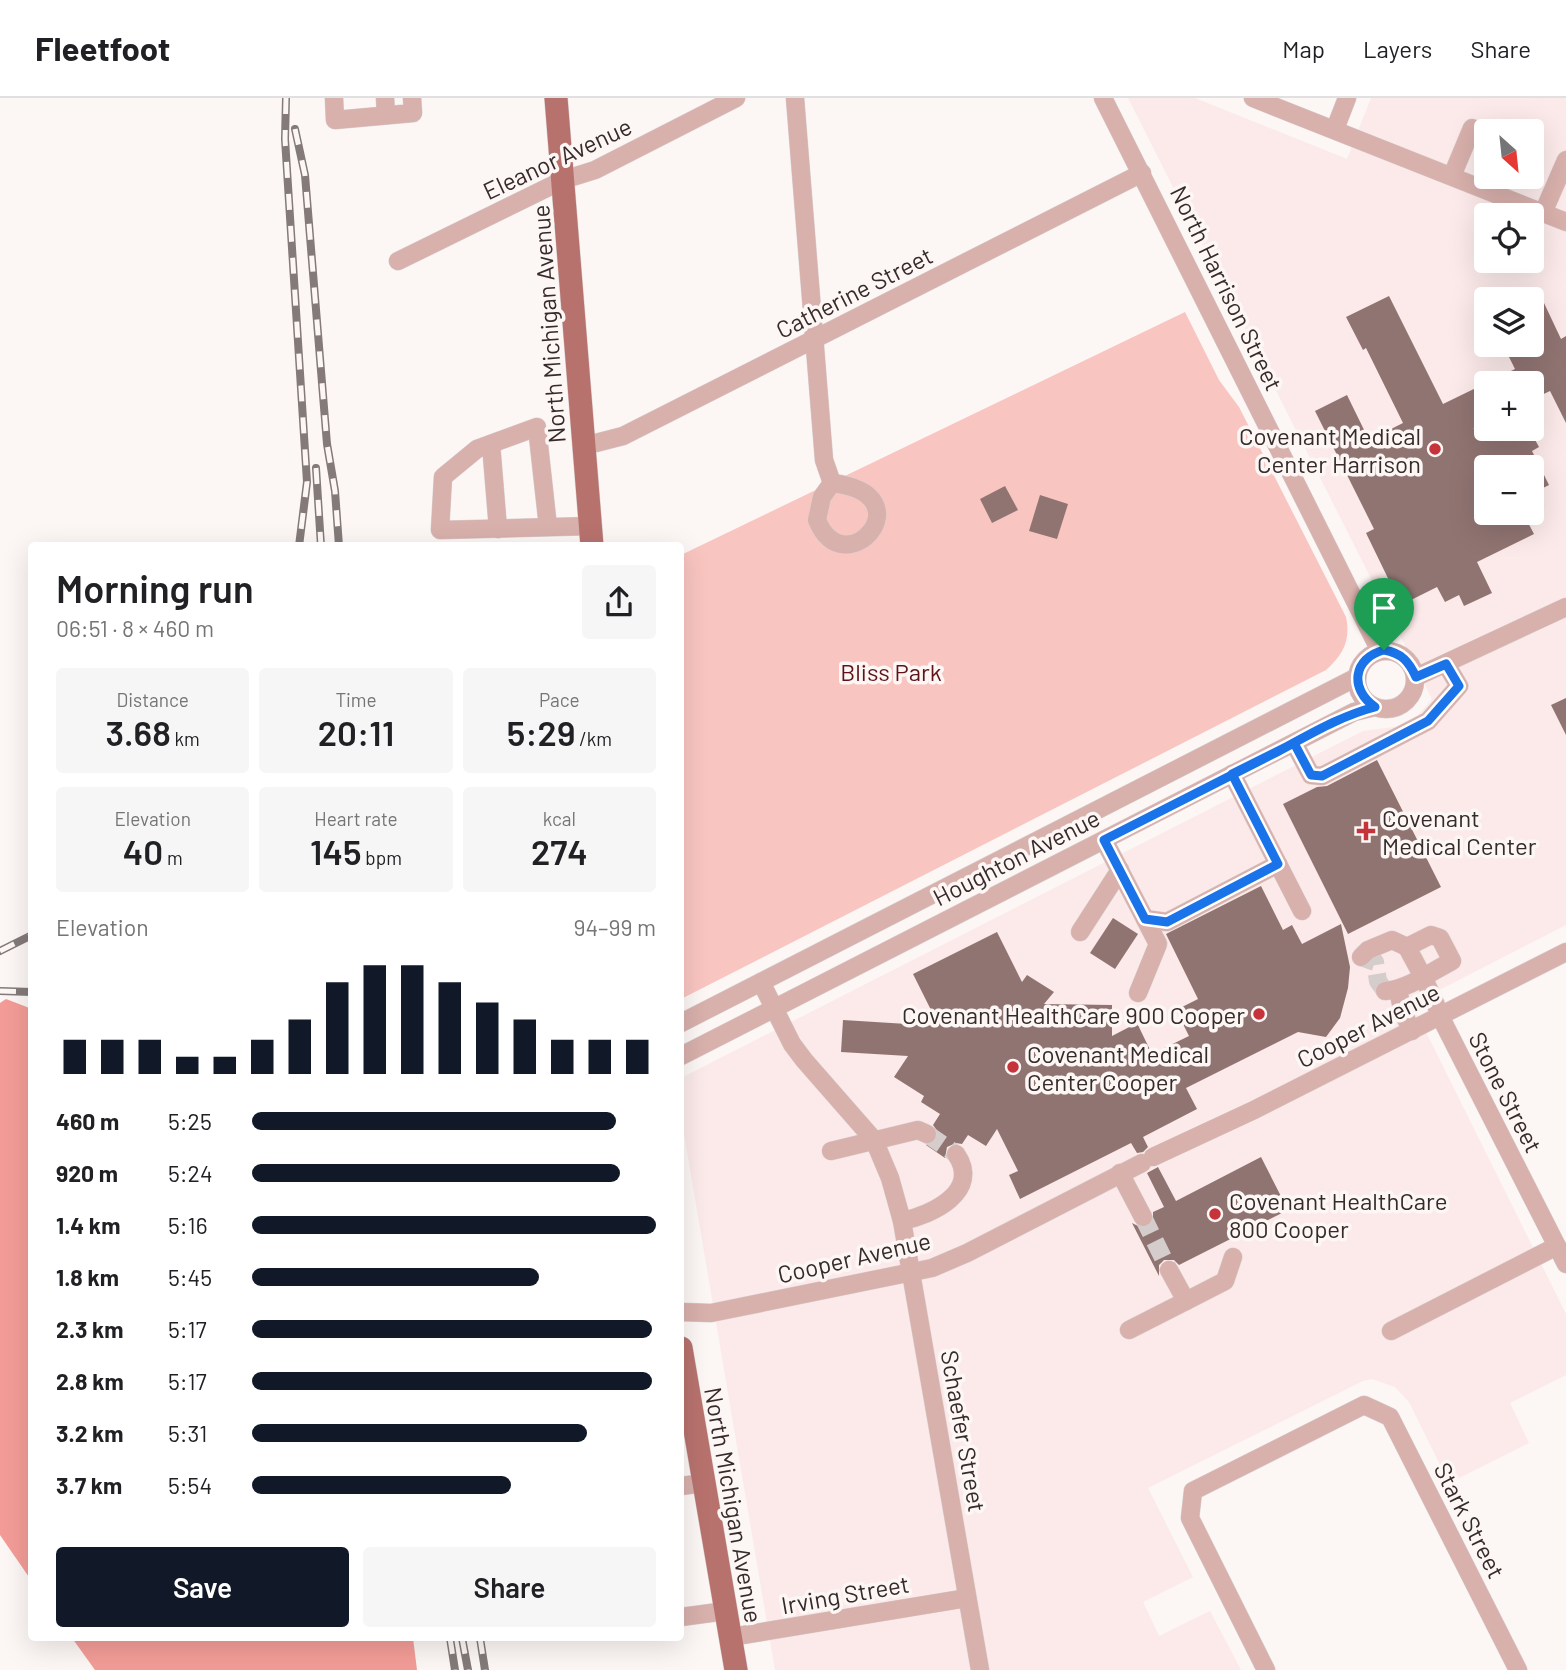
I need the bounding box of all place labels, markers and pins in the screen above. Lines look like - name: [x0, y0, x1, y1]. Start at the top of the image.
- place label: Covenant Medical Center Harrison: [1239, 421, 1421, 478]
- marker: Covenant Medical Center Harrison: [1427, 441, 1443, 457]
- pin: [1354, 578, 1414, 650]
- place label: Covenant Medical Center: [1382, 803, 1537, 860]
- marker: Covenant Medical Center: [1356, 821, 1376, 841]
- place label: Covenant HealthCare 900 Cooper: [902, 1000, 1245, 1029]
- marker: Covenant HealthCare 900 Cooper: [1251, 1006, 1267, 1022]
- place label: Covenant Medical Center Cooper: [1027, 1039, 1209, 1096]
- marker: Covenant Medical Center Cooper: [1005, 1059, 1021, 1075]
- place label: Covenant HealthCare 800 Cooper: [1229, 1186, 1448, 1243]
- marker: Covenant HealthCare 800 Cooper: [1207, 1206, 1223, 1222]

